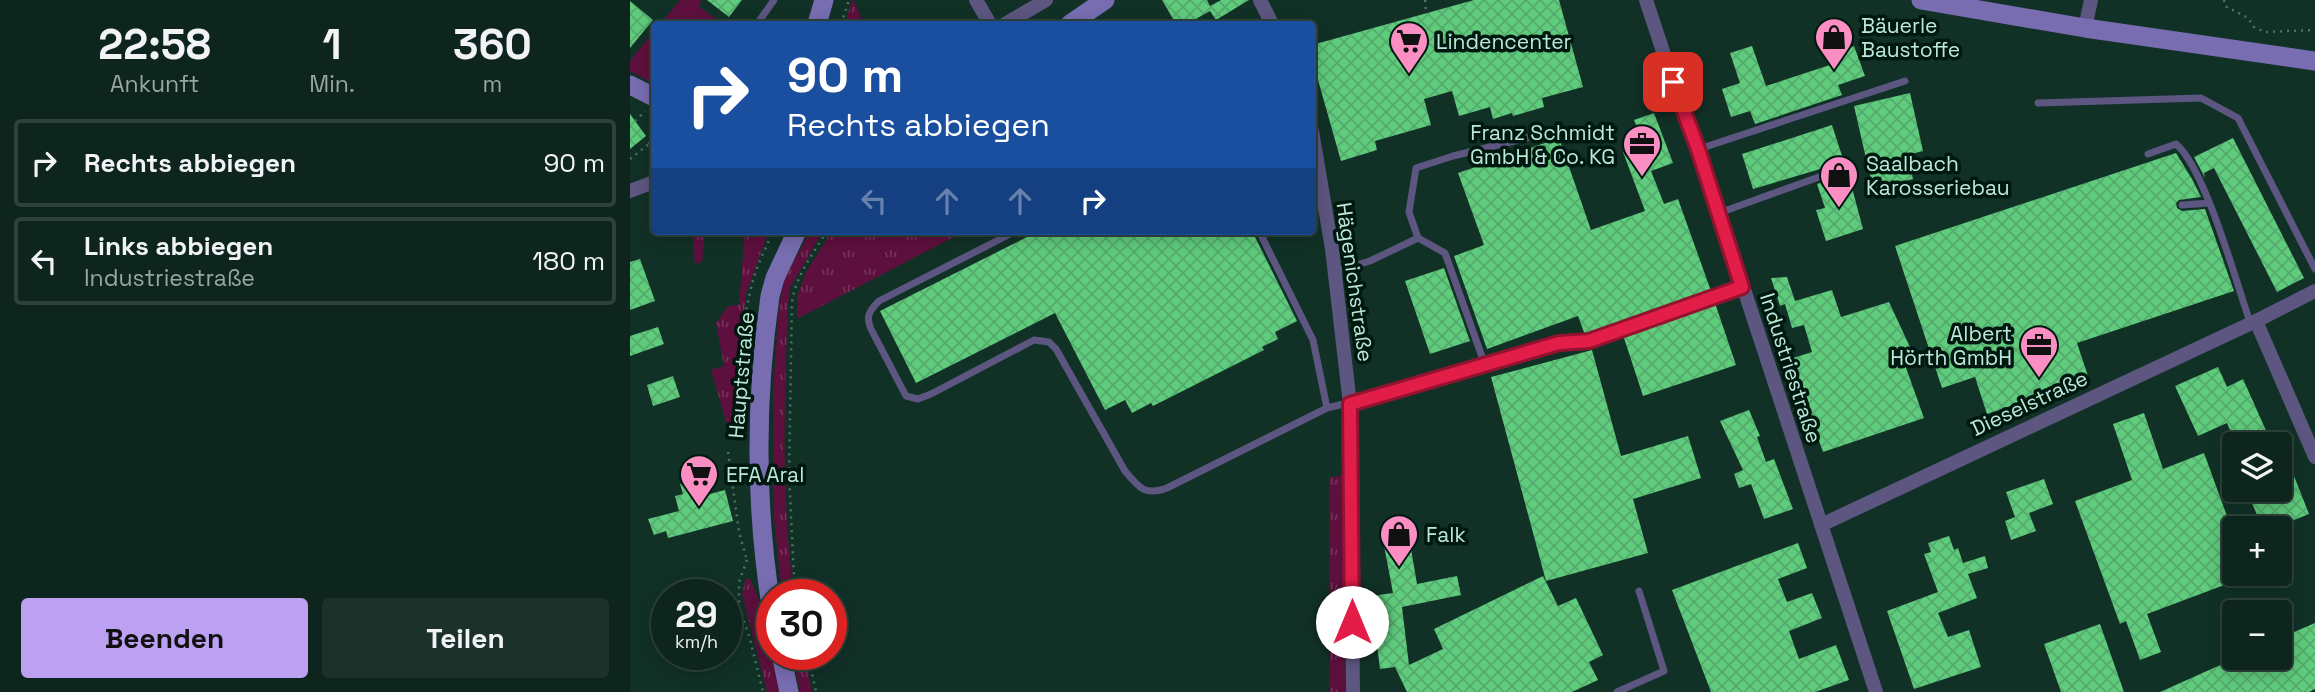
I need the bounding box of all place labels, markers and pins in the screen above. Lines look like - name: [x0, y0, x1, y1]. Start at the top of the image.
- place label: Bäuerle Baustoffe: [1861, 12, 1960, 63]
- shop icon: Bäuerle Baustoffe: [1813, 16, 1855, 71]
- supermarket icon: Lindencenter: [1388, 20, 1430, 75]
- place label: Lindencenter: [1436, 28, 1572, 55]
- pin: [1643, 52, 1703, 112]
- place label: Franz Schmidt GmbH & Co. KG: [1470, 119, 1615, 170]
- office icon: Franz Schmidt GmbH & Co. KG: [1621, 123, 1663, 178]
- place label: Saalbach Karosseriebau: [1866, 150, 2010, 201]
- shop icon: Saalbach Karosseriebau: [1818, 154, 1860, 209]
- place label: Albert Hörth GmbH: [1890, 320, 2012, 371]
- office icon: Albert Hörth GmbH: [2018, 324, 2060, 379]
- supermarket icon: EFA Aral: [678, 453, 720, 508]
- place label: EFA Aral: [726, 461, 804, 488]
- shop icon: Falk: [1378, 513, 1420, 568]
- place label: Falk: [1426, 521, 1466, 548]

